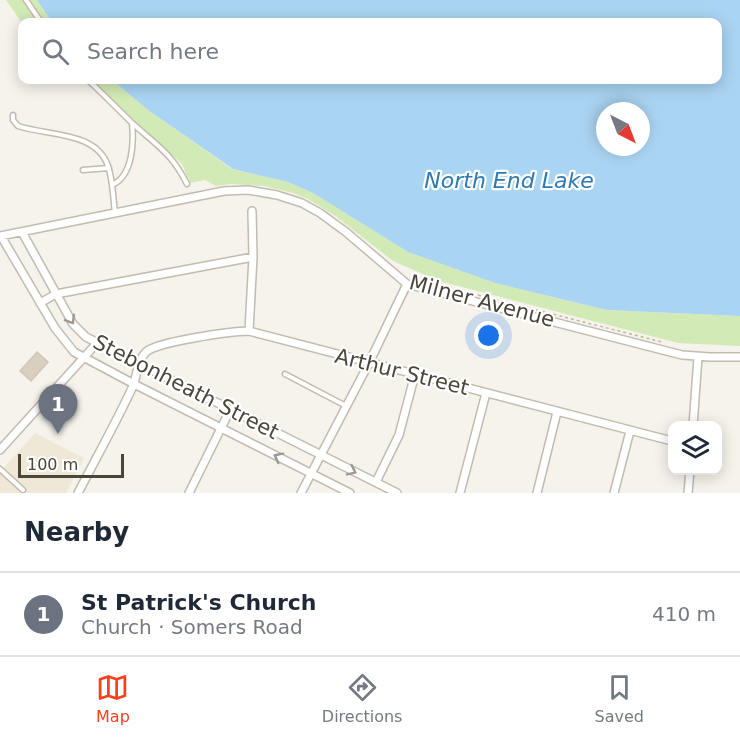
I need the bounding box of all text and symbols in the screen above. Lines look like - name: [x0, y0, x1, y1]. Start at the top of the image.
- search box: [18, 18, 722, 84]
- icon: search: [39, 35, 72, 68]
- text: Search here: [87, 39, 219, 64]
- north arrow: [596, 102, 650, 156]
- water label: North End Lake: [424, 168, 594, 193]
- street label: Milner Avenue: [407, 270, 557, 332]
- one-way arrow: [64, 314, 76, 324]
- your location: [474, 321, 503, 350]
- street label: Stebonheath Street: [89, 330, 283, 444]
- street label: Arthur Street: [333, 344, 471, 400]
- pin: 1: [38, 384, 78, 434]
- map controls: [668, 421, 722, 475]
- button: layers: [668, 421, 722, 475]
- scale bar: [18, 451, 124, 478]
- one-way arrow: [274, 453, 285, 465]
- text: 100 m: [27, 455, 78, 474]
- one-way arrow: [346, 463, 357, 475]
- text: Nearby: [24, 517, 129, 547]
- text: St Patrick's Church: [81, 590, 317, 615]
- text: 1: [37, 602, 50, 626]
- text: 410 m: [652, 602, 716, 626]
- text: Church · Somers Road: [81, 615, 303, 639]
- tab: Map: [96, 671, 130, 726]
- tab: Directions: [322, 671, 402, 726]
- tab: Saved: [595, 671, 644, 726]

